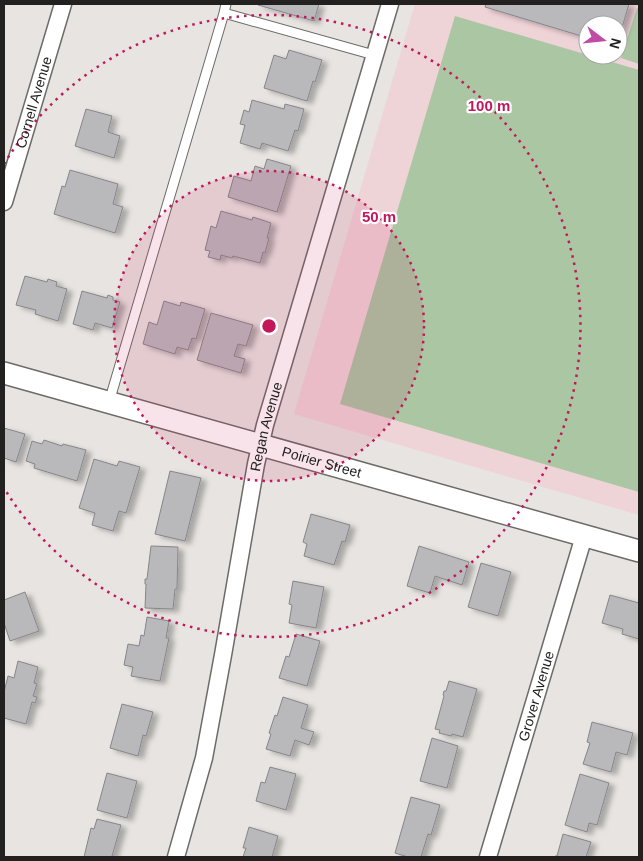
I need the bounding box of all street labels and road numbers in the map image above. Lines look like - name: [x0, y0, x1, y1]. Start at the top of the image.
- street label: Cornell Avenue: [12, 54, 55, 150]
- street label: Regan Avenue: [247, 380, 285, 473]
- street label: Poirier Street: [280, 443, 363, 481]
- street label: Grover Avenue: [515, 649, 557, 743]

